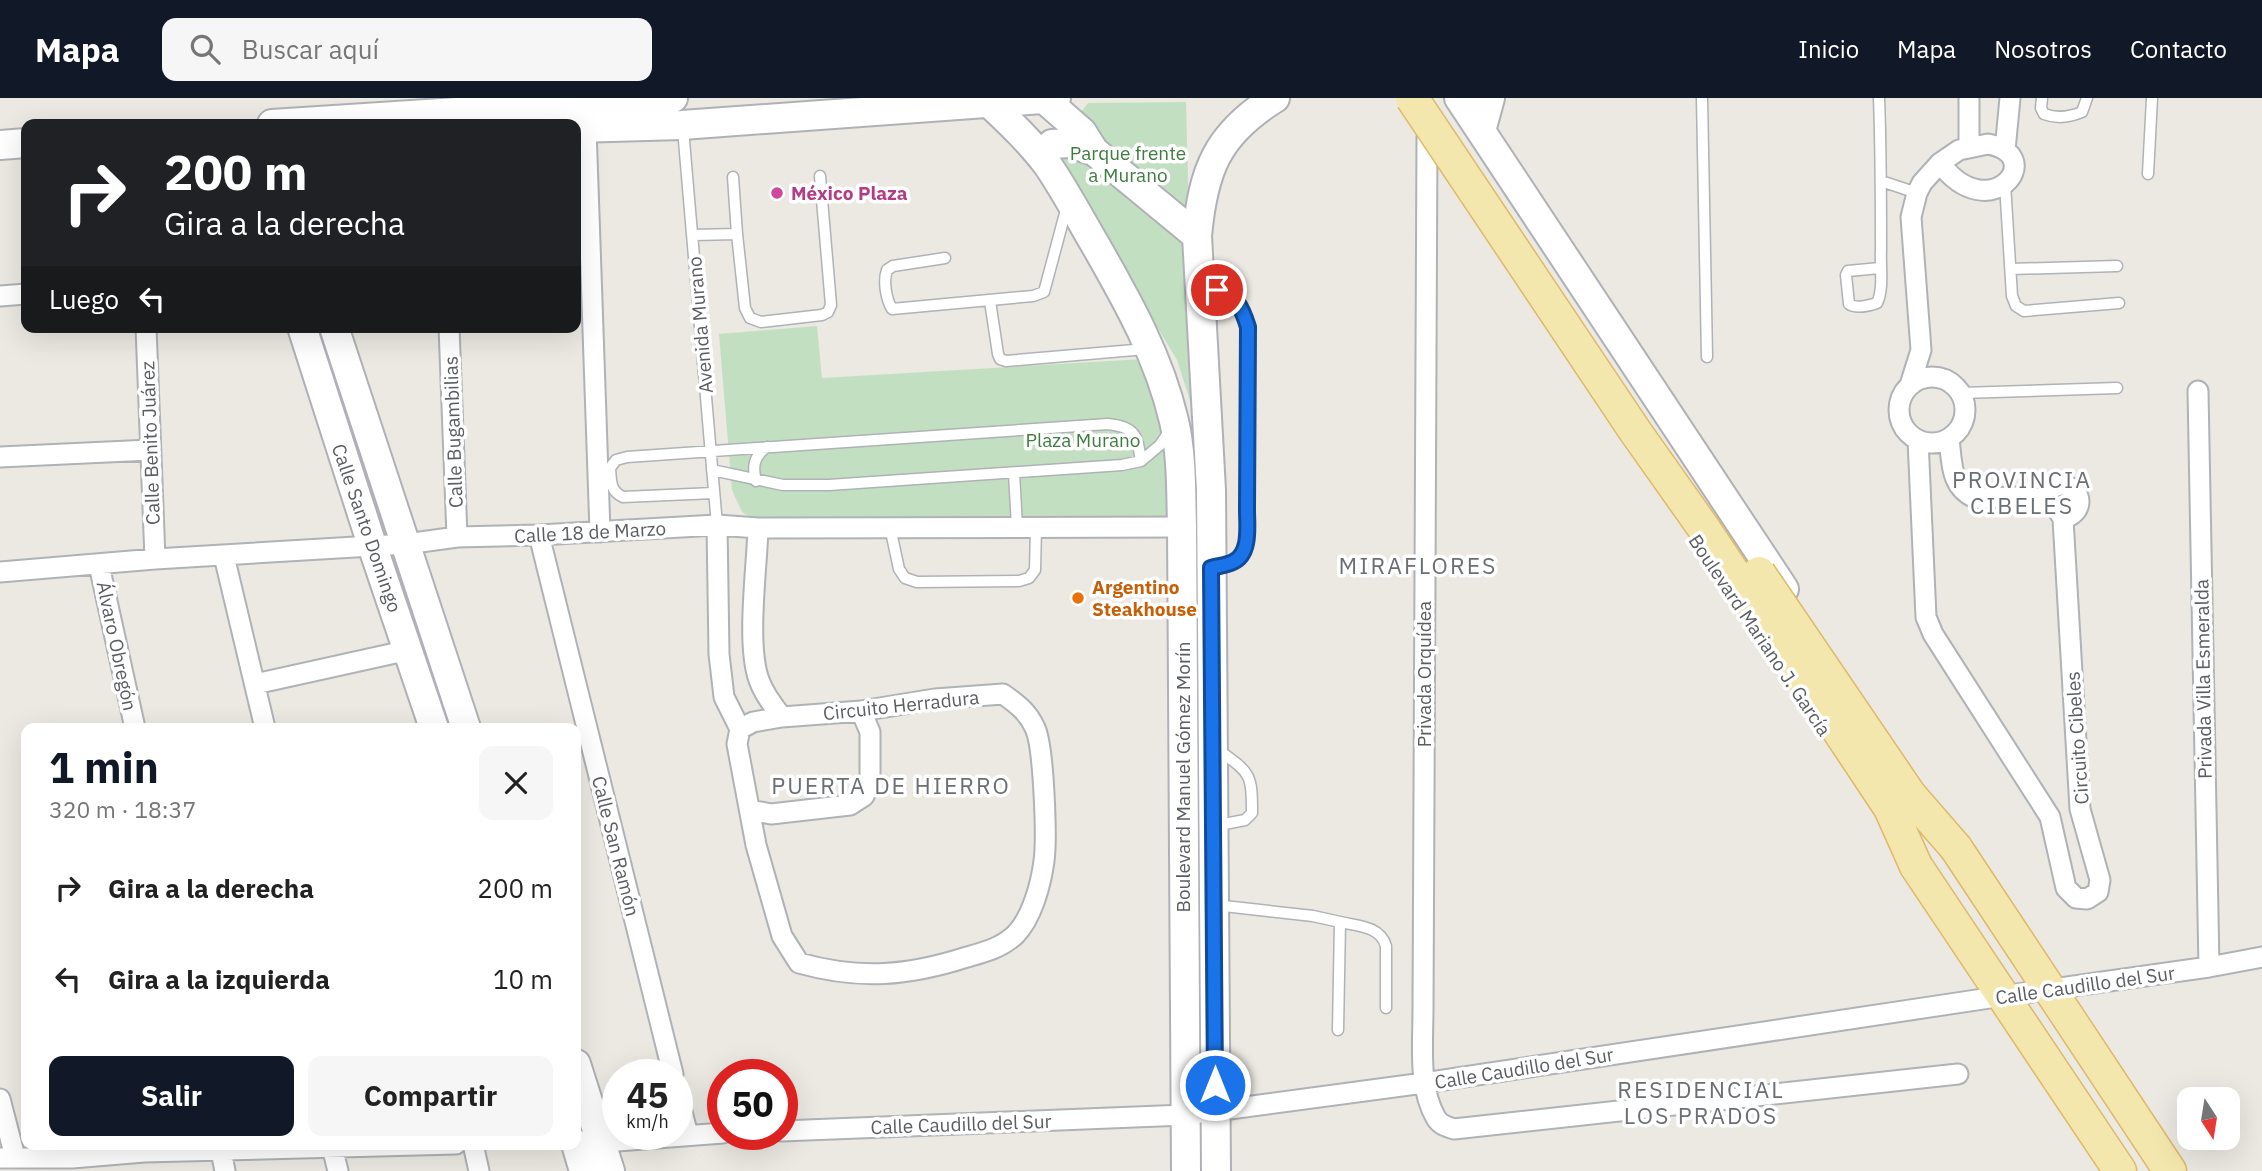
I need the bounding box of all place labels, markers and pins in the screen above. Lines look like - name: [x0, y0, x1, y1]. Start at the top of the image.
- place label: México Plaza: [791, 181, 908, 205]
- marker: México Plaza: [769, 185, 785, 201]
- pin: [1187, 260, 1247, 320]
- place label: Argentino Steakhouse: [1092, 575, 1197, 621]
- marker: Argentino Steakhouse: [1070, 590, 1086, 606]

